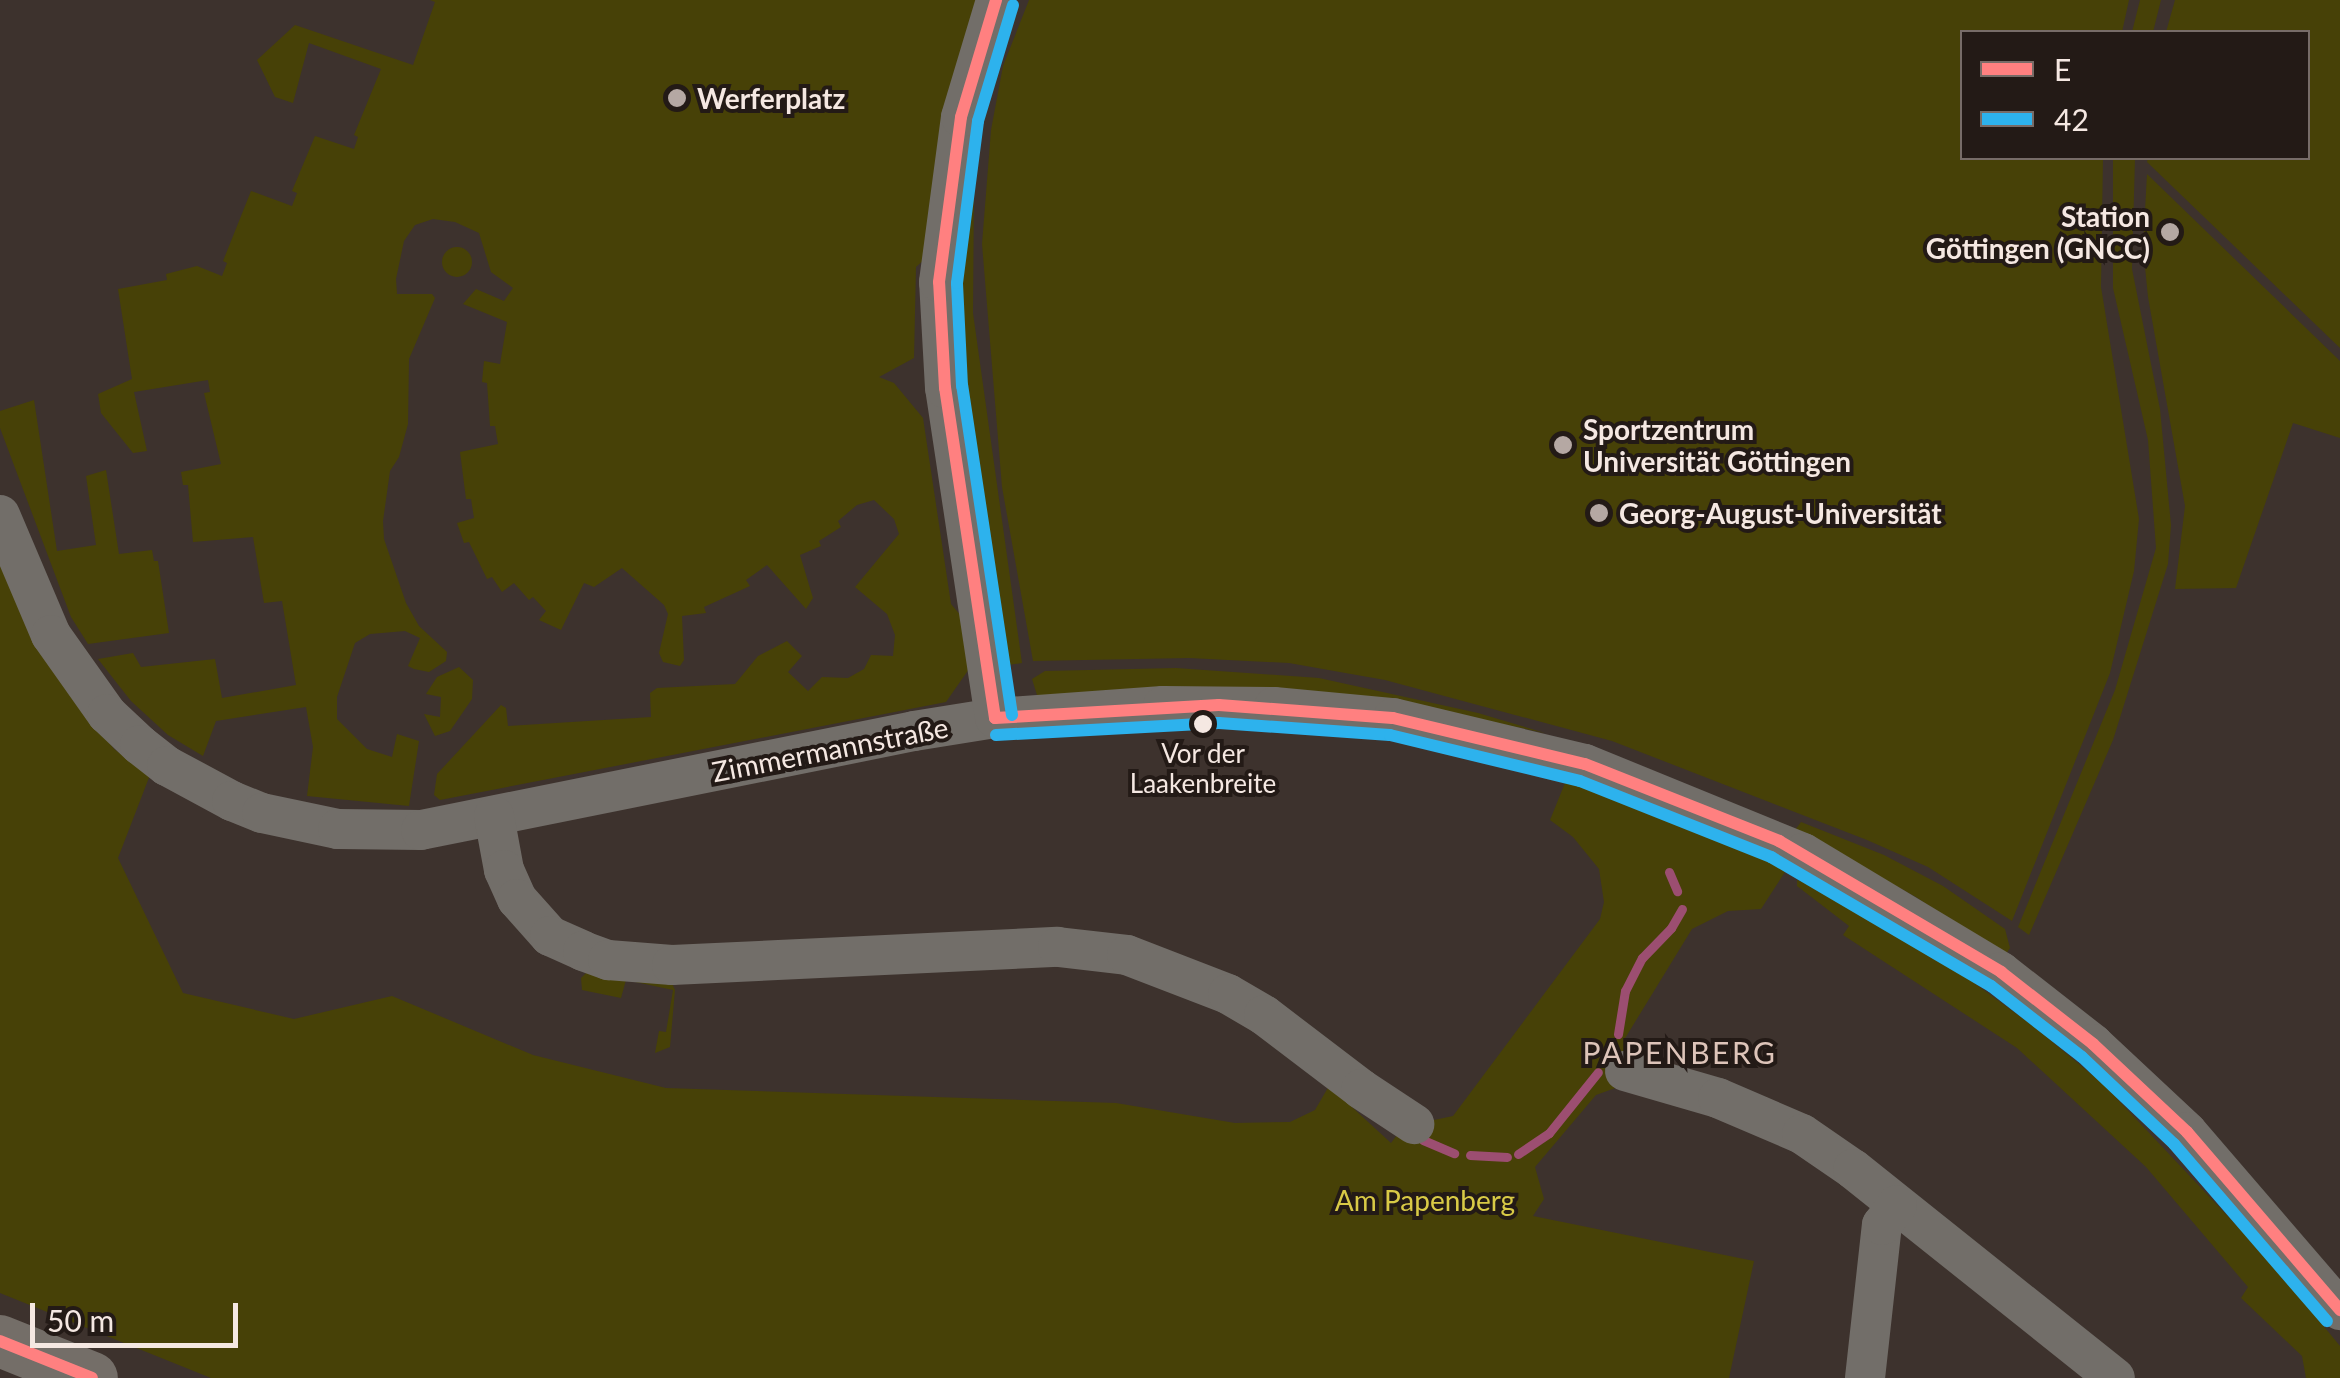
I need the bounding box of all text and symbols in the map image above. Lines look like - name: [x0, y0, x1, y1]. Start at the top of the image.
- legend: [1960, 30, 2310, 160]
- text: E: [2054, 51, 2071, 87]
- place label: Werferplatz: [697, 81, 845, 115]
- marker: Werferplatz: [666, 87, 688, 109]
- text: 42: [2054, 101, 2089, 137]
- place label: Station Göttingen (GNCC): [1926, 199, 2150, 265]
- marker: Station Göttingen (GNCC): [2159, 221, 2181, 243]
- place label: Sportzentrum Universität Göttingen: [1583, 412, 1851, 478]
- marker: Sportzentrum Universität Göttingen: [1552, 434, 1574, 456]
- place label: Georg-August-Universität: [1619, 496, 1942, 530]
- marker: Georg-August-Universität: [1588, 502, 1610, 524]
- street label: Zimmermannstraße: [709, 710, 951, 788]
- marker: Vor der Laakenbreite: [1193, 714, 1213, 734]
- place label: Vor der Laakenbreite: [1130, 738, 1276, 800]
- district label: PAPENBERG: [1583, 1034, 1777, 1070]
- park label: Am Papenberg: [1335, 1183, 1515, 1217]
- scale bar: [35, 1283, 242, 1345]
- text: 50 m: [47, 1302, 114, 1338]

